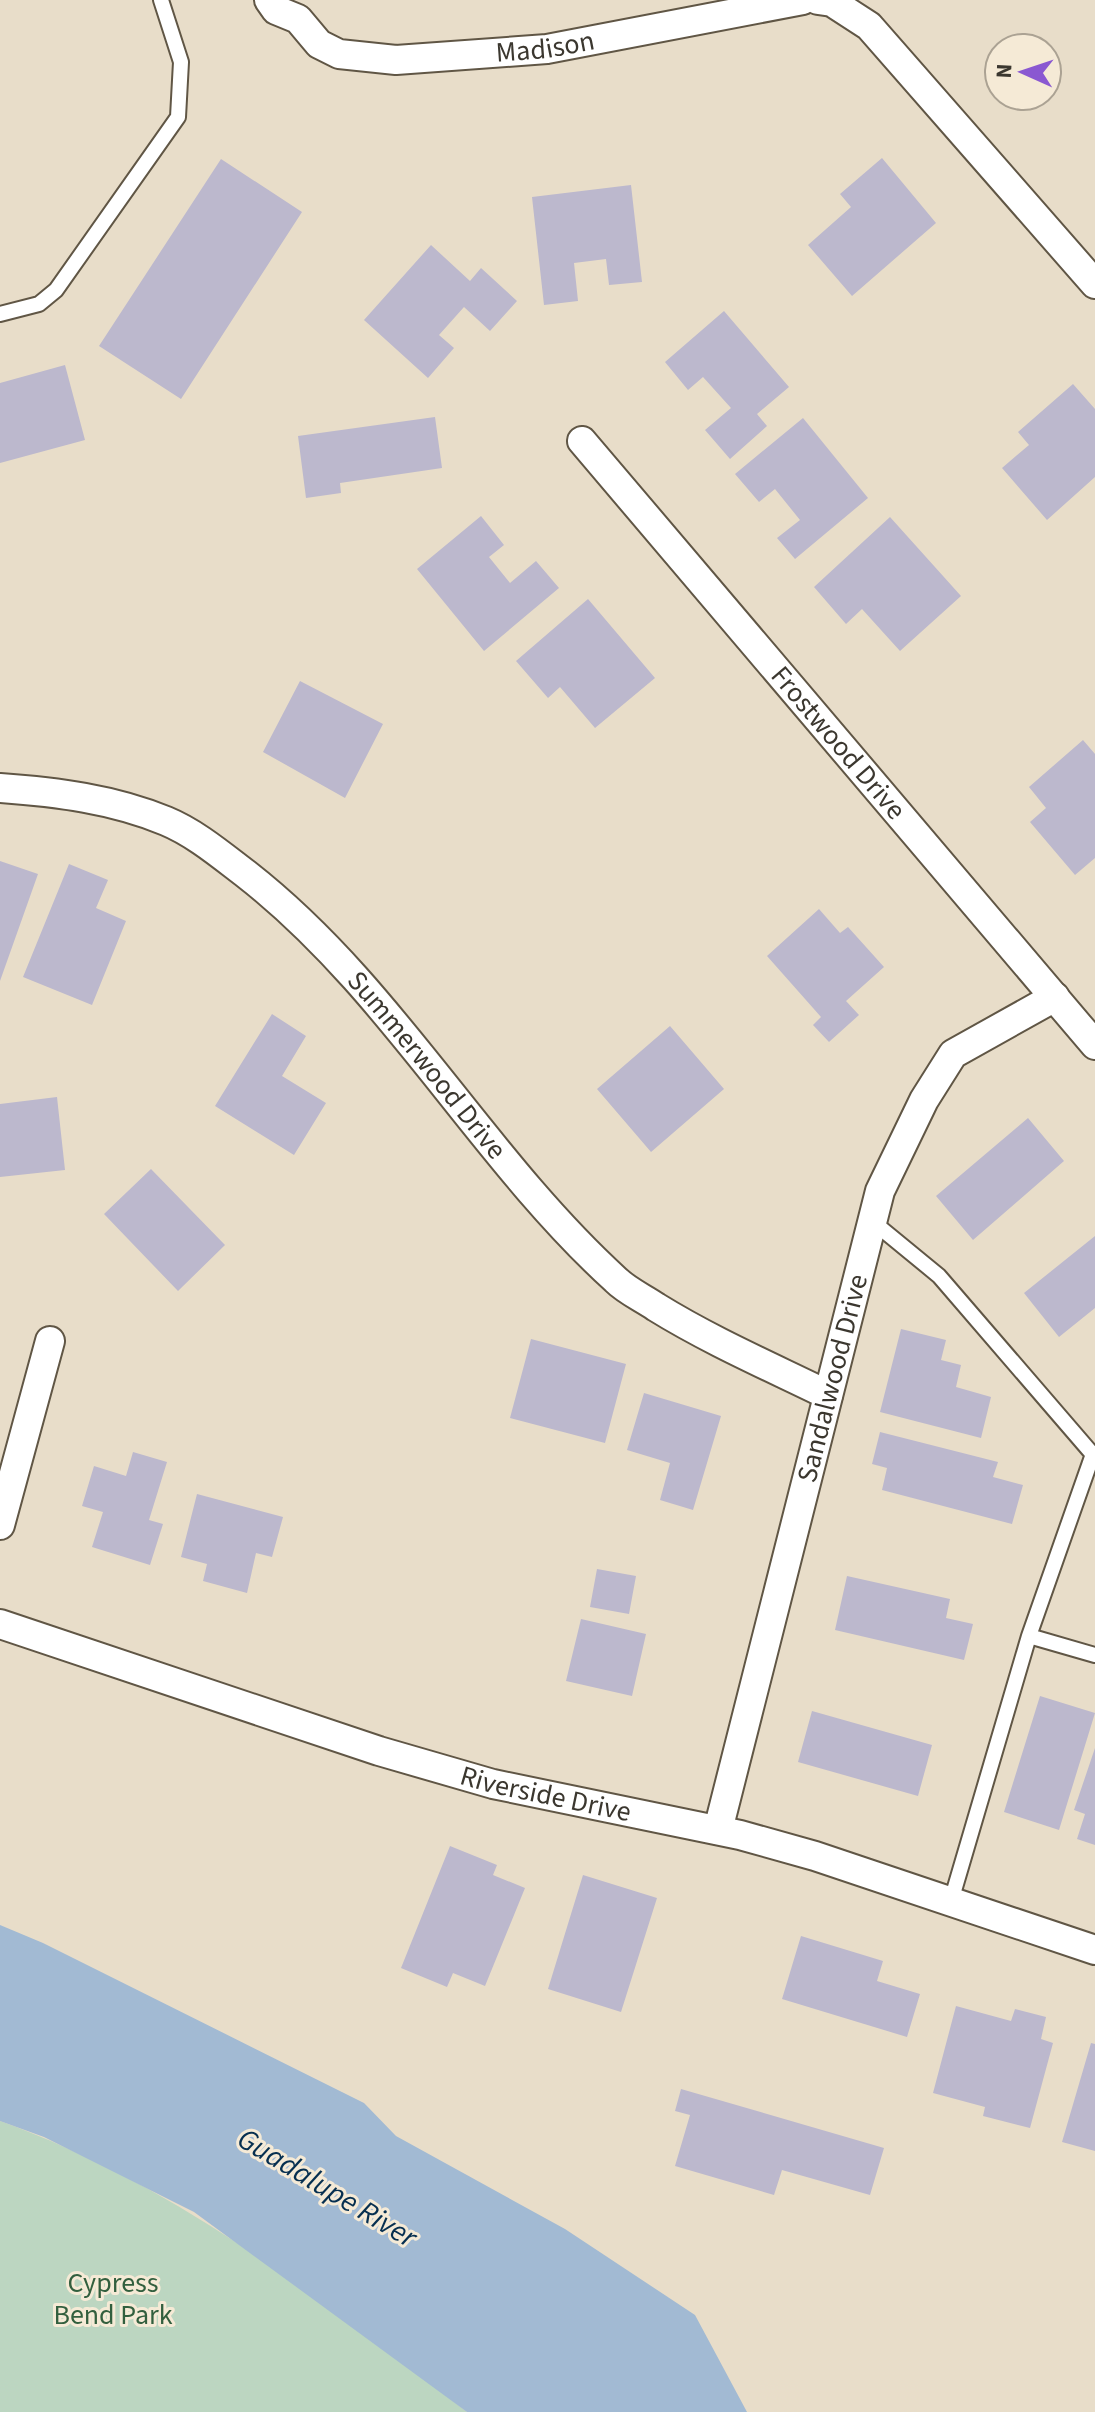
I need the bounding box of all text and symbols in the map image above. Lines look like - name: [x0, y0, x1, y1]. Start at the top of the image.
- street label: Madison: [494, 20, 598, 73]
- north arrow: [983, 32, 1063, 112]
- text: N: [988, 63, 1020, 79]
- street label: Frostwood Drive: [761, 657, 915, 828]
- street label: Summerwood Drive: [338, 962, 516, 1168]
- street label: Sandalwood Drive: [787, 1270, 878, 1487]
- street label: Riverside Drive: [455, 1756, 635, 1832]
- water label: Guadalupe River: [229, 2117, 426, 2260]
- park label: Cypress Bend Park: [53, 2263, 173, 2335]

